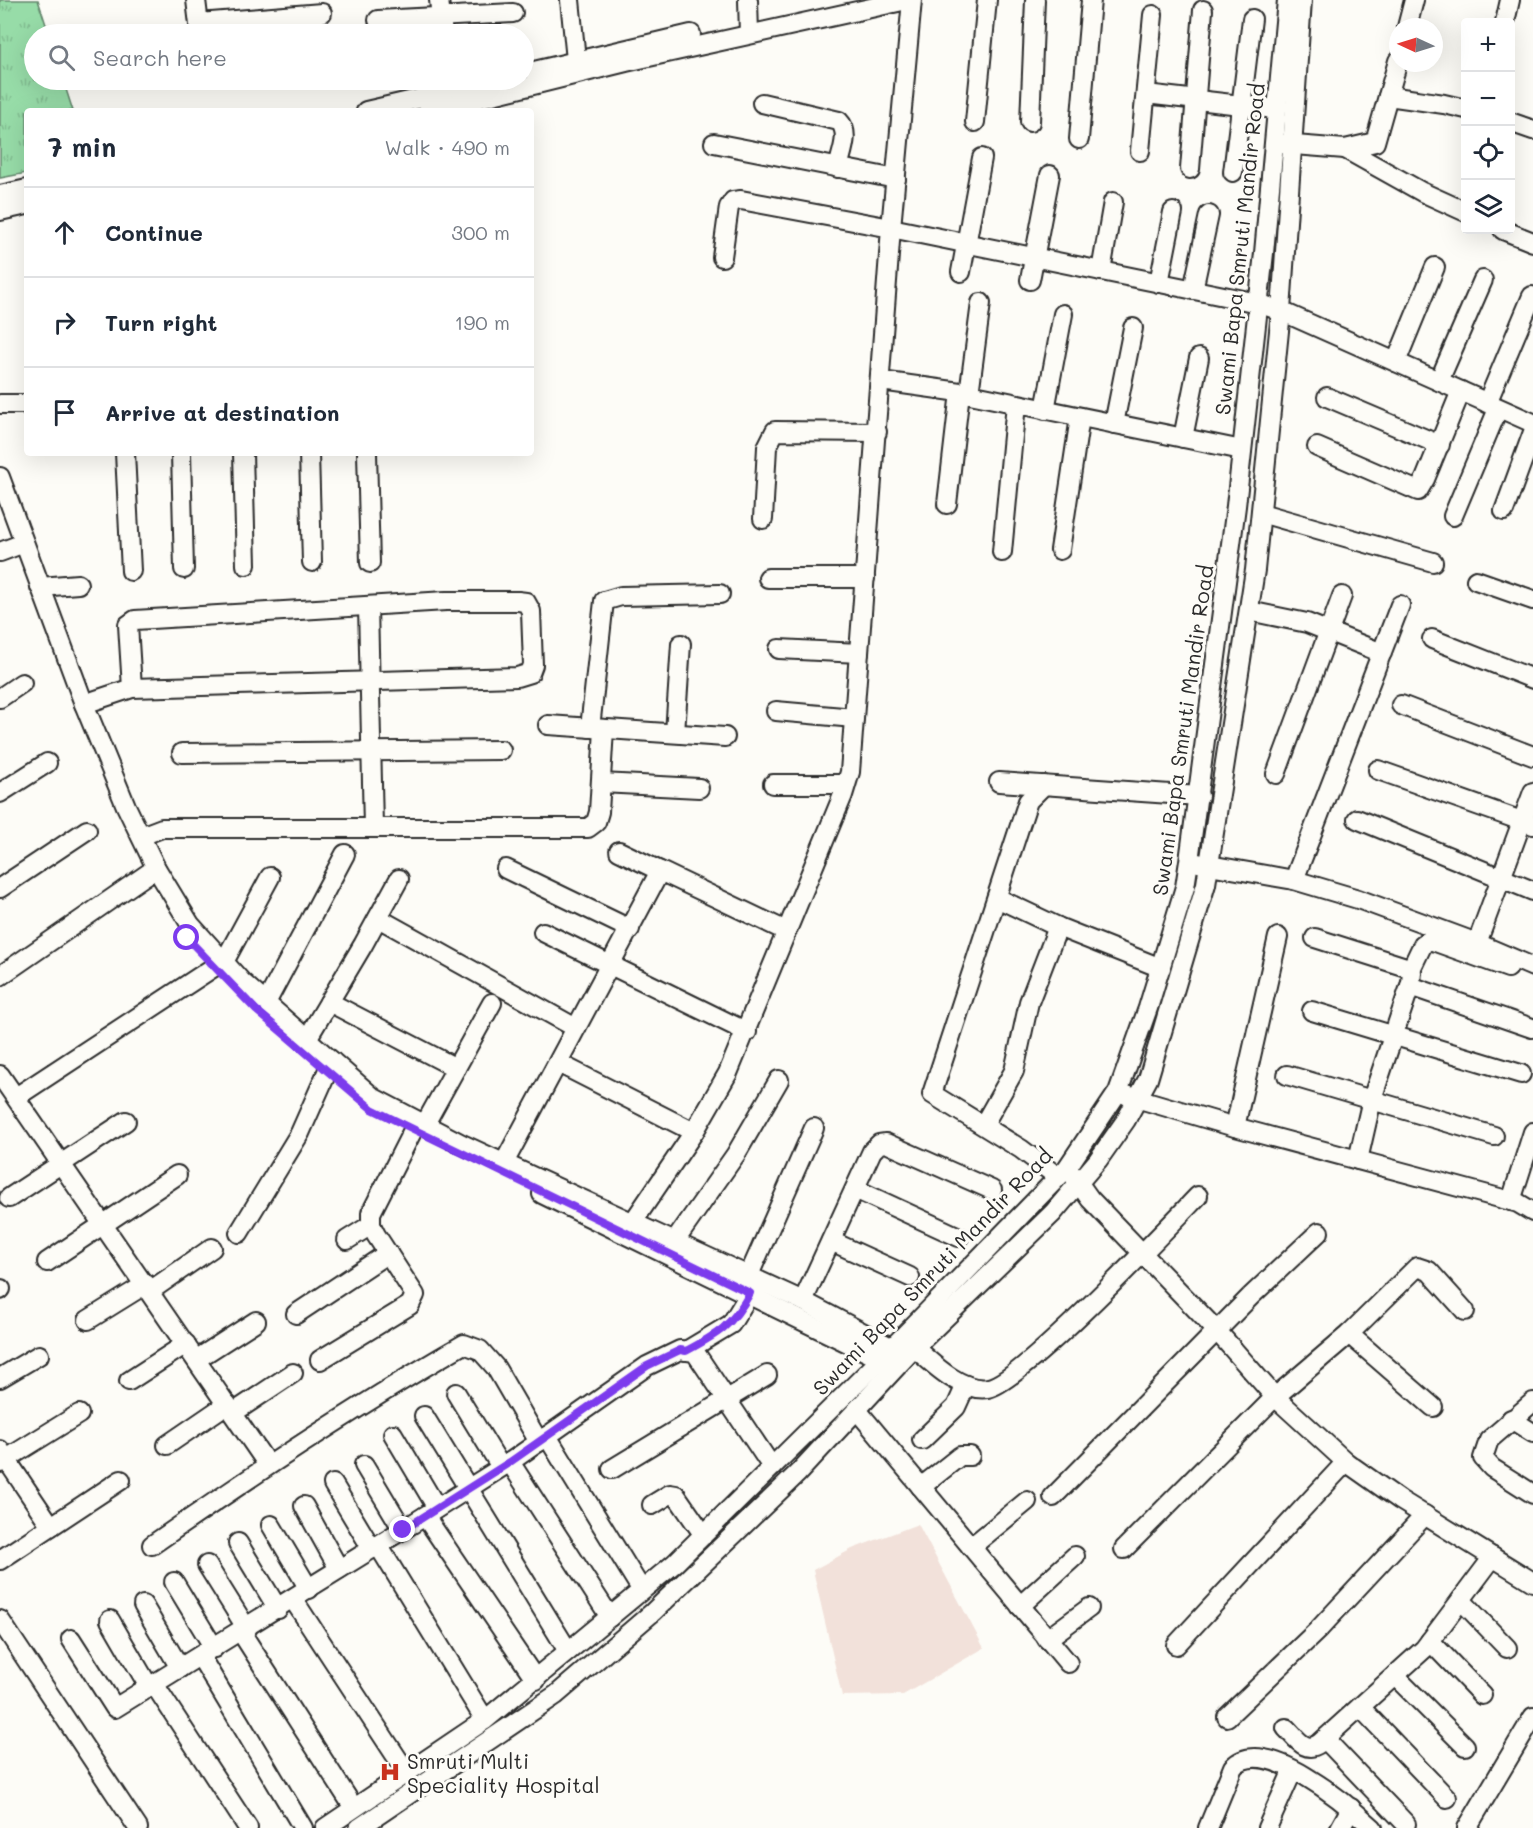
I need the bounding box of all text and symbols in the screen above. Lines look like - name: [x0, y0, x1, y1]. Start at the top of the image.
- north arrow: [1389, 18, 1443, 72]
- map controls: [1461, 18, 1515, 234]
- button: +: [1461, 18, 1515, 72]
- search box: [24, 24, 534, 90]
- icon: search: [45, 41, 78, 74]
- text: Search here: [93, 43, 227, 72]
- button: −: [1461, 72, 1515, 126]
- street label: Swami Bapa Smruti Mandir Road: [1208, 82, 1270, 416]
- button: locate: [1461, 126, 1515, 180]
- text: 7 min: [48, 130, 116, 164]
- text: Walk · 490 m: [385, 134, 510, 160]
- button: layers: [1461, 180, 1515, 234]
- icon: ahead: [48, 216, 81, 249]
- text: Continue: [105, 218, 203, 247]
- text: 300 m: [451, 219, 510, 245]
- icon: right: [48, 306, 81, 339]
- text: Turn right: [105, 308, 217, 337]
- text: 190 m: [455, 309, 510, 335]
- icon: arrive: [48, 396, 81, 429]
- text: Arrive at destination: [105, 398, 340, 427]
- street label: Swami Bapa Smruti Mandir Road: [1145, 563, 1219, 897]
- route start: [173, 924, 199, 950]
- street label: Swami Bapa Smruti Mandir Road: [806, 1142, 1058, 1400]
- route end: [389, 1516, 415, 1542]
- place label: Smruti Multi Speciality Hospital: [407, 1747, 600, 1798]
- hospital icon: Smruti Multi Speciality Hospital: [378, 1760, 402, 1784]

